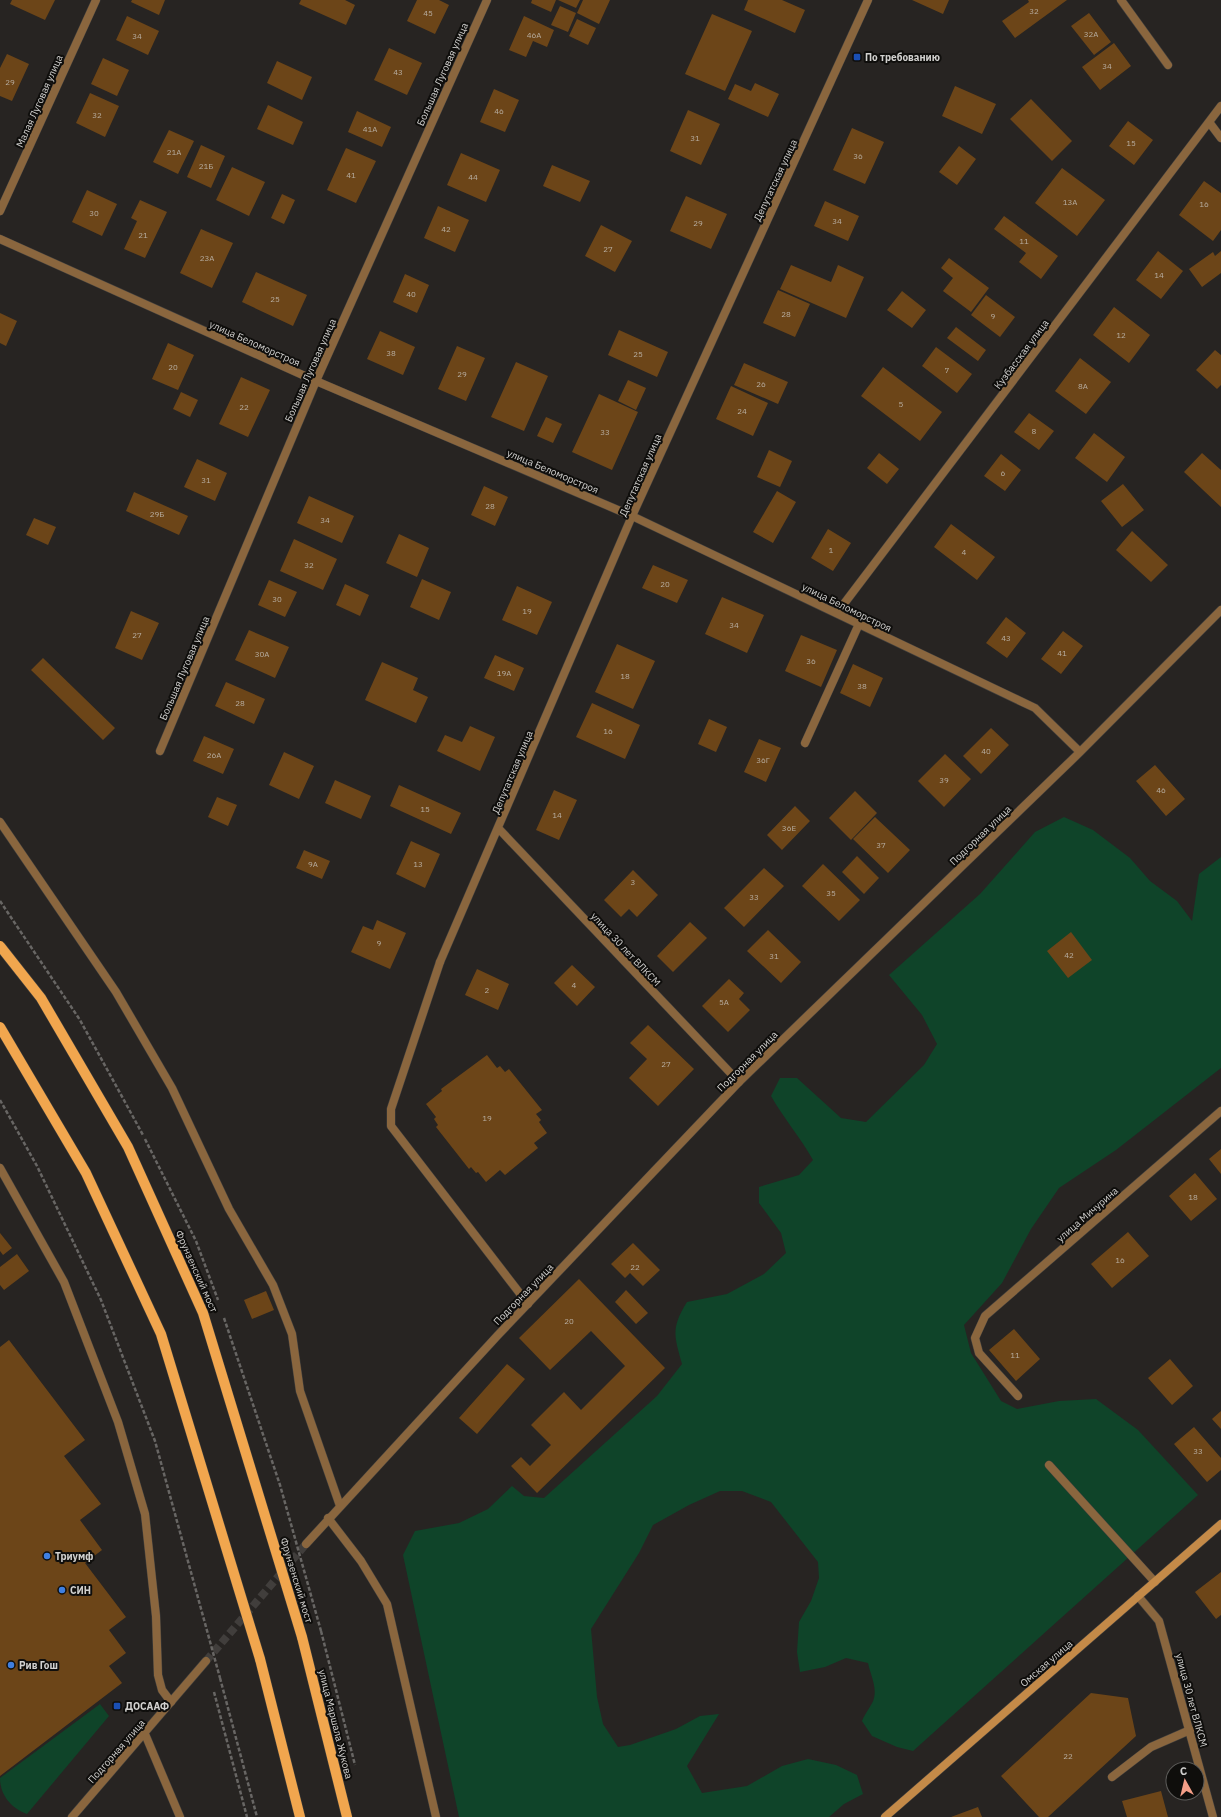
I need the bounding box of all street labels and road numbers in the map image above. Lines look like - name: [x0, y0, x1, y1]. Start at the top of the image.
- street label: Большая Луговая улица: [414, 20, 471, 128]
- street label: Малая Луговая улица: [13, 52, 66, 150]
- street label: Депутатская улица: [751, 137, 800, 223]
- street label: Большая Луговая улица: [282, 316, 339, 424]
- street label: Кузбасская улица: [991, 317, 1052, 392]
- street label: улица Беломорстроя: [207, 318, 302, 369]
- street label: Депутатская улица: [616, 431, 665, 518]
- street label: улица Беломорстроя: [505, 446, 600, 497]
- street label: улица Беломорстроя: [800, 580, 894, 635]
- street label: Большая Луговая улица: [157, 614, 213, 722]
- street label: Депутатская улица: [489, 728, 536, 816]
- street label: Подгорная улица: [947, 802, 1014, 868]
- street label: улица 30 лет ВЛКСМ: [588, 910, 663, 989]
- street label: Подгорная улица: [714, 1028, 781, 1094]
- street label: улица Мичурина: [1054, 1184, 1121, 1245]
- street label: Фрунзенский мост: [173, 1228, 221, 1314]
- street label: Подгорная улица: [491, 1260, 557, 1328]
- street label: Фрунзенский мост: [277, 1536, 316, 1625]
- street label: Омская улица: [1017, 1637, 1076, 1690]
- street label: улица 30 лет ВЛКСМ: [1173, 1652, 1210, 1748]
- street label: улица Маршала Жукова: [316, 1668, 356, 1781]
- street label: Подгорная улица: [85, 1716, 148, 1786]

